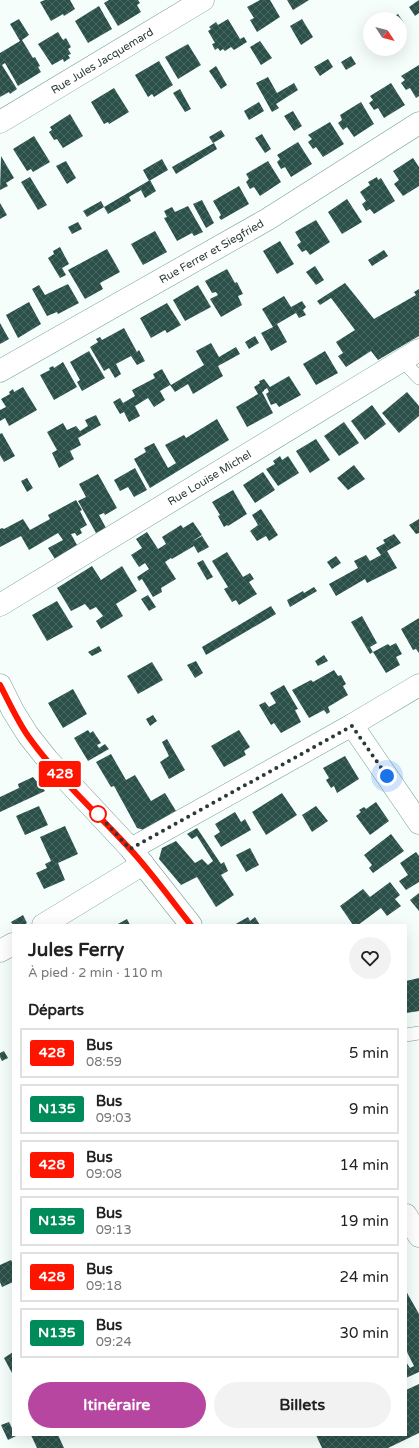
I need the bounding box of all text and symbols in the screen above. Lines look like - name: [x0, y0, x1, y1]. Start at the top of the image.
- north arrow: [363, 12, 407, 56]
- map controls: [363, 12, 407, 56]
- street label: Rue Jules Jacquemard: [49, 25, 156, 97]
- street label: Rue Ferrer et Siegfried: [157, 217, 266, 286]
- street label: Rue Louise Michel: [165, 448, 254, 508]
- line badge: 428: [37, 761, 83, 787]
- text: 428: [47, 765, 73, 782]
- your location: [377, 766, 397, 786]
- unlabelled marker: [89, 805, 107, 823]
- button: heart: [349, 937, 391, 979]
- text: Jules Ferry: [28, 939, 124, 961]
- text: À pied · 2 min · 110 m: [28, 965, 163, 981]
- text: Départs: [28, 1001, 84, 1019]
- text: Bus: [86, 1036, 113, 1054]
- text: 428: [39, 1044, 65, 1061]
- text: 5 min: [349, 1044, 389, 1062]
- text: 08:59: [86, 1054, 122, 1070]
- text: Bus: [96, 1092, 122, 1110]
- text: N135: [38, 1100, 76, 1117]
- text: 9 min: [349, 1100, 389, 1118]
- text: 09:03: [96, 1110, 132, 1126]
- text: Bus: [86, 1148, 113, 1166]
- text: 428: [39, 1156, 65, 1173]
- text: 14 min: [340, 1156, 389, 1174]
- text: 09:08: [86, 1166, 122, 1182]
- text: Bus: [96, 1204, 122, 1222]
- text: N135: [38, 1212, 76, 1229]
- text: 19 min: [340, 1212, 389, 1230]
- text: 09:13: [96, 1222, 132, 1238]
- text: Bus: [86, 1260, 113, 1278]
- text: 428: [39, 1268, 65, 1285]
- text: 24 min: [340, 1268, 389, 1286]
- text: 09:18: [86, 1278, 122, 1294]
- text: Bus: [96, 1316, 122, 1334]
- text: N135: [38, 1324, 76, 1341]
- text: 30 min: [340, 1324, 389, 1342]
- text: 09:24: [96, 1334, 132, 1350]
- button: Itinéraire: [28, 1382, 206, 1428]
- button: Billets: [214, 1382, 391, 1428]

